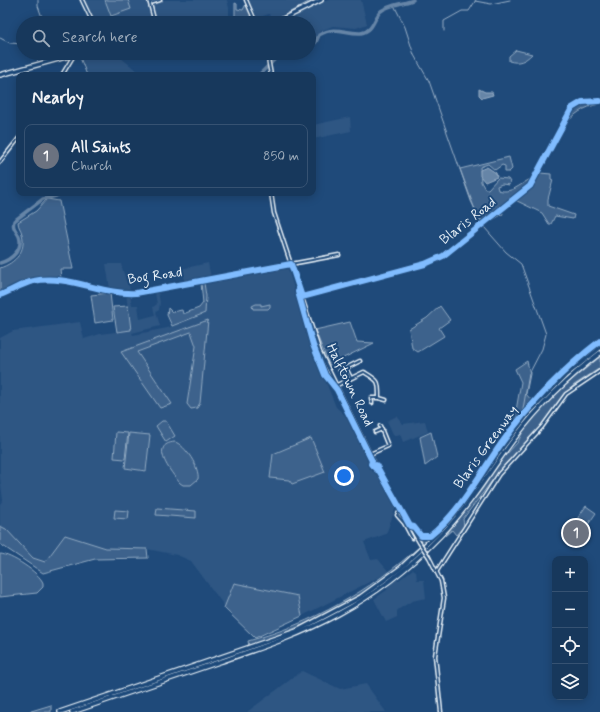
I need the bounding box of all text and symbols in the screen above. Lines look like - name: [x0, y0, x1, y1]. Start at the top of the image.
- search box: [16, 16, 316, 60]
- icon: search: [30, 27, 52, 49]
- text: Search here: [62, 28, 138, 48]
- text: Nearby: [32, 87, 84, 109]
- text: All Saints: [71, 138, 131, 158]
- text: 1: [43, 148, 49, 165]
- text: 850 m: [263, 148, 299, 165]
- text: Church: [71, 158, 112, 175]
- street label: Blaris Road: [436, 193, 500, 249]
- street label: Bog Road: [126, 263, 184, 291]
- street label: Halftown Road: [322, 340, 378, 430]
- street label: Blaris Greenway: [450, 402, 522, 492]
- your location: [334, 466, 354, 486]
- pin: 1: [563, 518, 589, 548]
- map controls: [552, 556, 588, 700]
- button: +: [552, 556, 588, 592]
- button: −: [552, 592, 588, 628]
- button: locate: [552, 628, 588, 664]
- button: layers: [552, 664, 588, 700]

